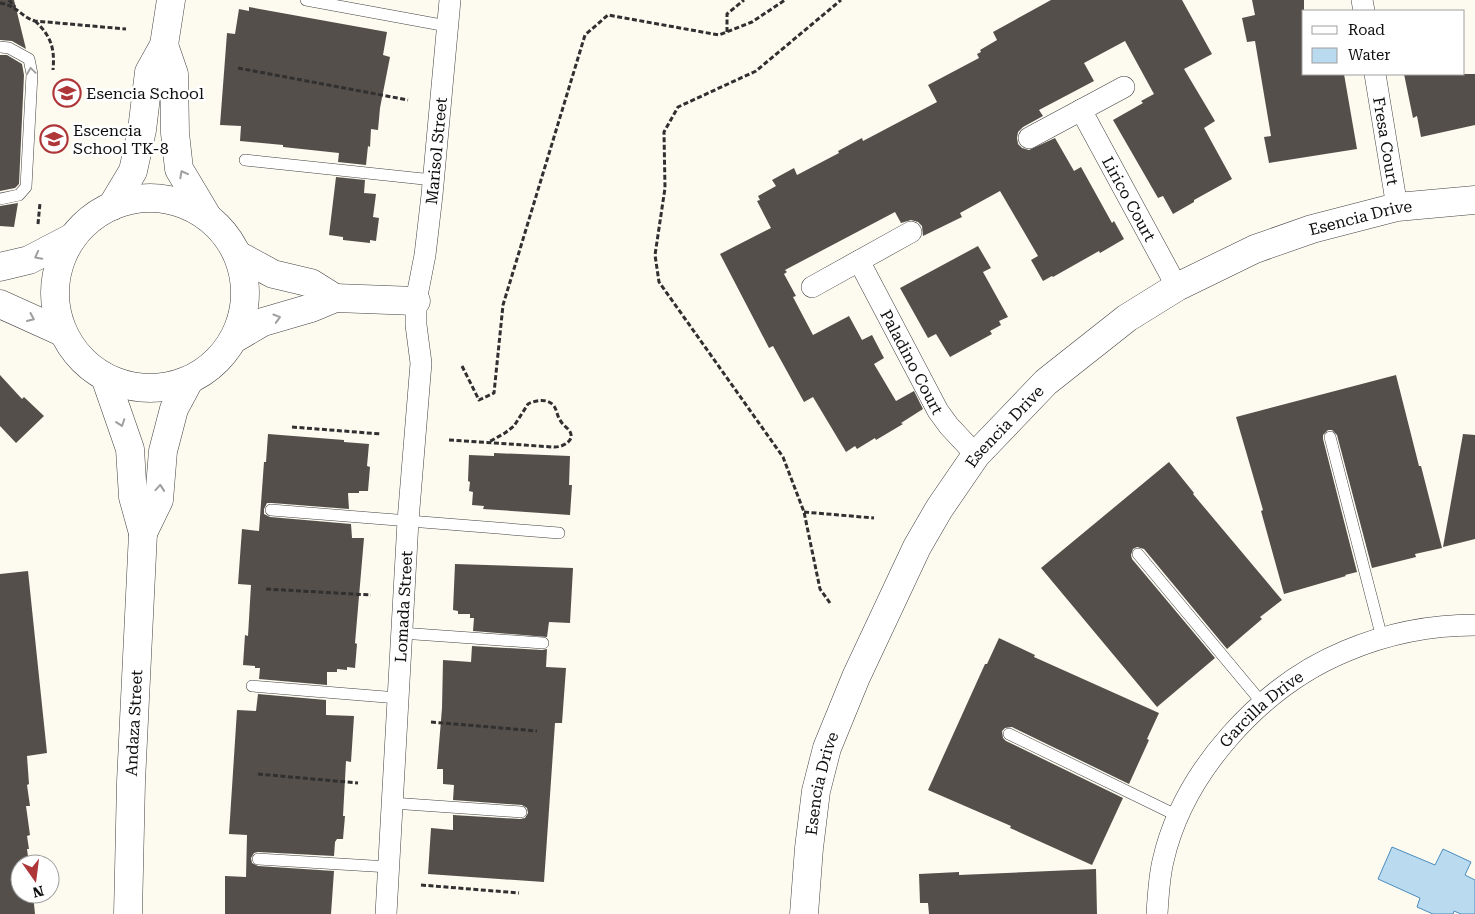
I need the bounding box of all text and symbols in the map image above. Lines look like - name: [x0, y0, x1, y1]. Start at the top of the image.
- legend: [1302, 10, 1465, 75]
- text: Road: [1348, 21, 1385, 39]
- text: Water: [1348, 46, 1390, 64]
- one-way arrow: [26, 67, 37, 75]
- school or university icon: Esencia School: [52, 78, 82, 108]
- place label: Esencia School: [86, 84, 204, 103]
- street label: Marisol Street: [421, 96, 450, 206]
- street label: Fresa Court: [1369, 96, 1403, 187]
- place label: Escencia School TK-8: [73, 121, 169, 158]
- school or university icon: Escencia School TK-8: [39, 124, 69, 154]
- street label: Lirico Court: [1098, 153, 1160, 245]
- one-way arrow: [179, 170, 189, 179]
- street label: Esencia Drive: [1307, 196, 1413, 239]
- one-way arrow: [34, 250, 43, 260]
- street label: Paladino Court: [877, 306, 948, 418]
- one-way arrow: [26, 311, 35, 322]
- one-way arrow: [273, 313, 281, 323]
- street label: Esencia Drive: [961, 381, 1047, 471]
- one-way arrow: [115, 419, 125, 427]
- one-way arrow: [154, 483, 165, 491]
- street label: Lomada Street: [391, 550, 416, 663]
- street label: Garcilla Drive: [1215, 666, 1307, 751]
- street label: Andaza Street: [122, 669, 146, 777]
- street label: Esencia Drive: [801, 729, 842, 836]
- north arrow: [10, 854, 60, 904]
- text: N: [31, 883, 45, 901]

